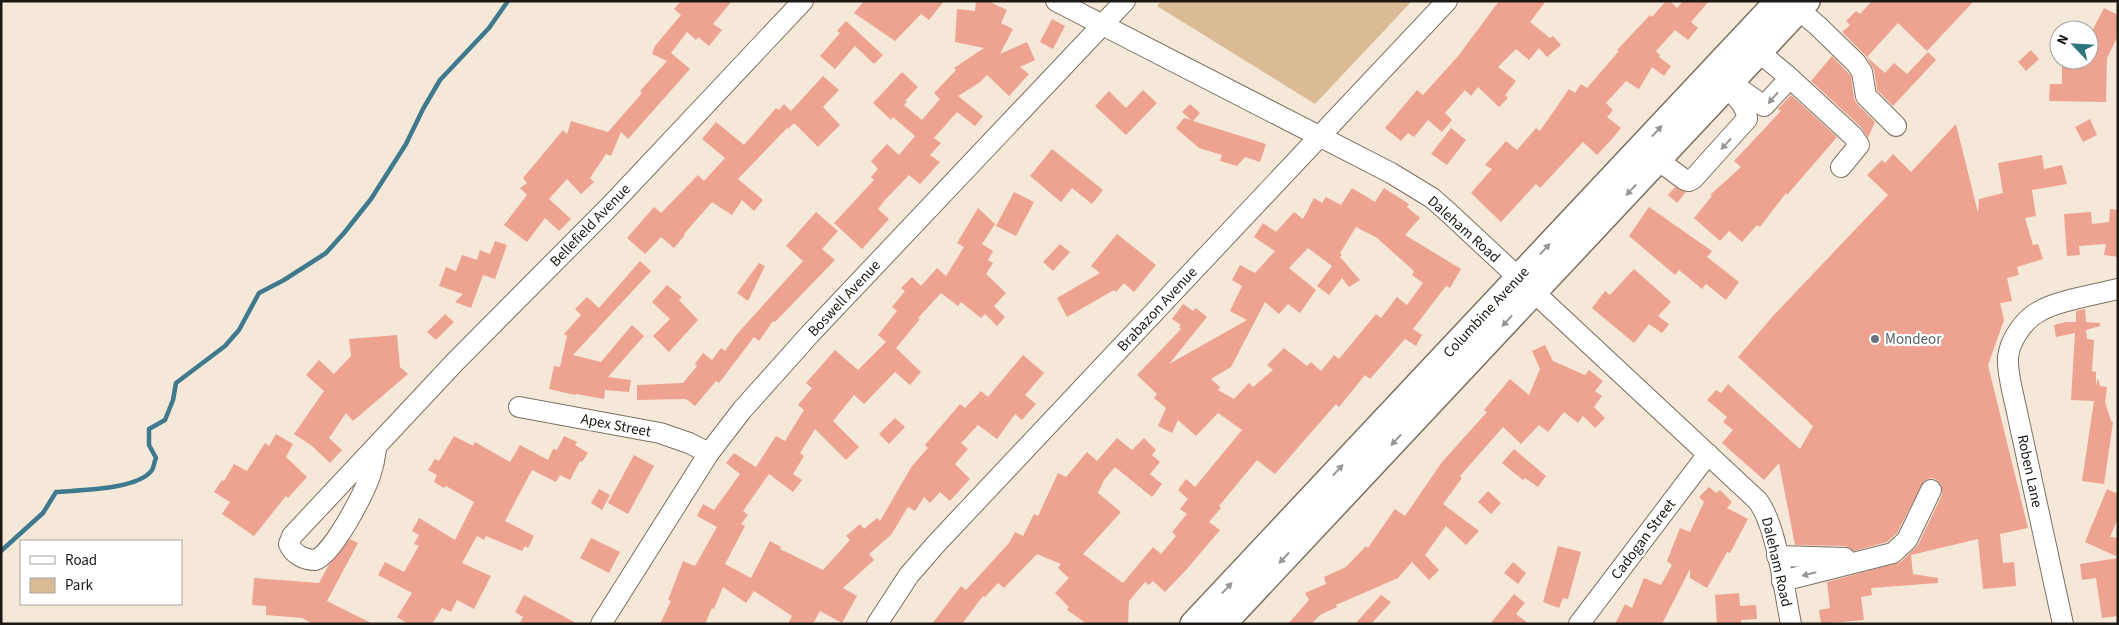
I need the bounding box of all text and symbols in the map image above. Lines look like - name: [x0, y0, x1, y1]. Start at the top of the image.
- north arrow: [2049, 20, 2099, 70]
- text: N: [2052, 31, 2074, 48]
- one-way arrow: [1767, 91, 1779, 103]
- one-way arrow: [1651, 125, 1663, 137]
- one-way arrow: [1720, 137, 1731, 150]
- street label: Bellefield Avenue: [545, 179, 636, 272]
- one-way arrow: [1625, 184, 1637, 196]
- street label: Daleham Road: [1423, 191, 1505, 268]
- one-way arrow: [1539, 244, 1551, 256]
- street label: Boswell Avenue: [803, 255, 886, 341]
- street label: Brabazon Avenue: [1113, 262, 1202, 356]
- street label: Columbine Avenue: [1438, 262, 1534, 363]
- one-way arrow: [1501, 315, 1513, 327]
- place label: Mondeor: [1885, 329, 1942, 350]
- marker: Mondeor: [1869, 333, 1881, 345]
- street label: Apex Street: [579, 408, 653, 443]
- one-way arrow: [1390, 433, 1402, 445]
- street label: Roben Lane: [2012, 433, 2047, 509]
- one-way arrow: [1332, 464, 1344, 476]
- street label: Cadogan Street: [1606, 495, 1681, 584]
- street label: Daleham Road: [1756, 515, 1797, 609]
- legend: [20, 540, 182, 605]
- text: Road: [65, 550, 97, 571]
- one-way arrow: [1278, 552, 1290, 564]
- one-way arrow: [1802, 570, 1817, 578]
- text: Park: [65, 575, 94, 596]
- one-way arrow: [1221, 583, 1233, 595]

